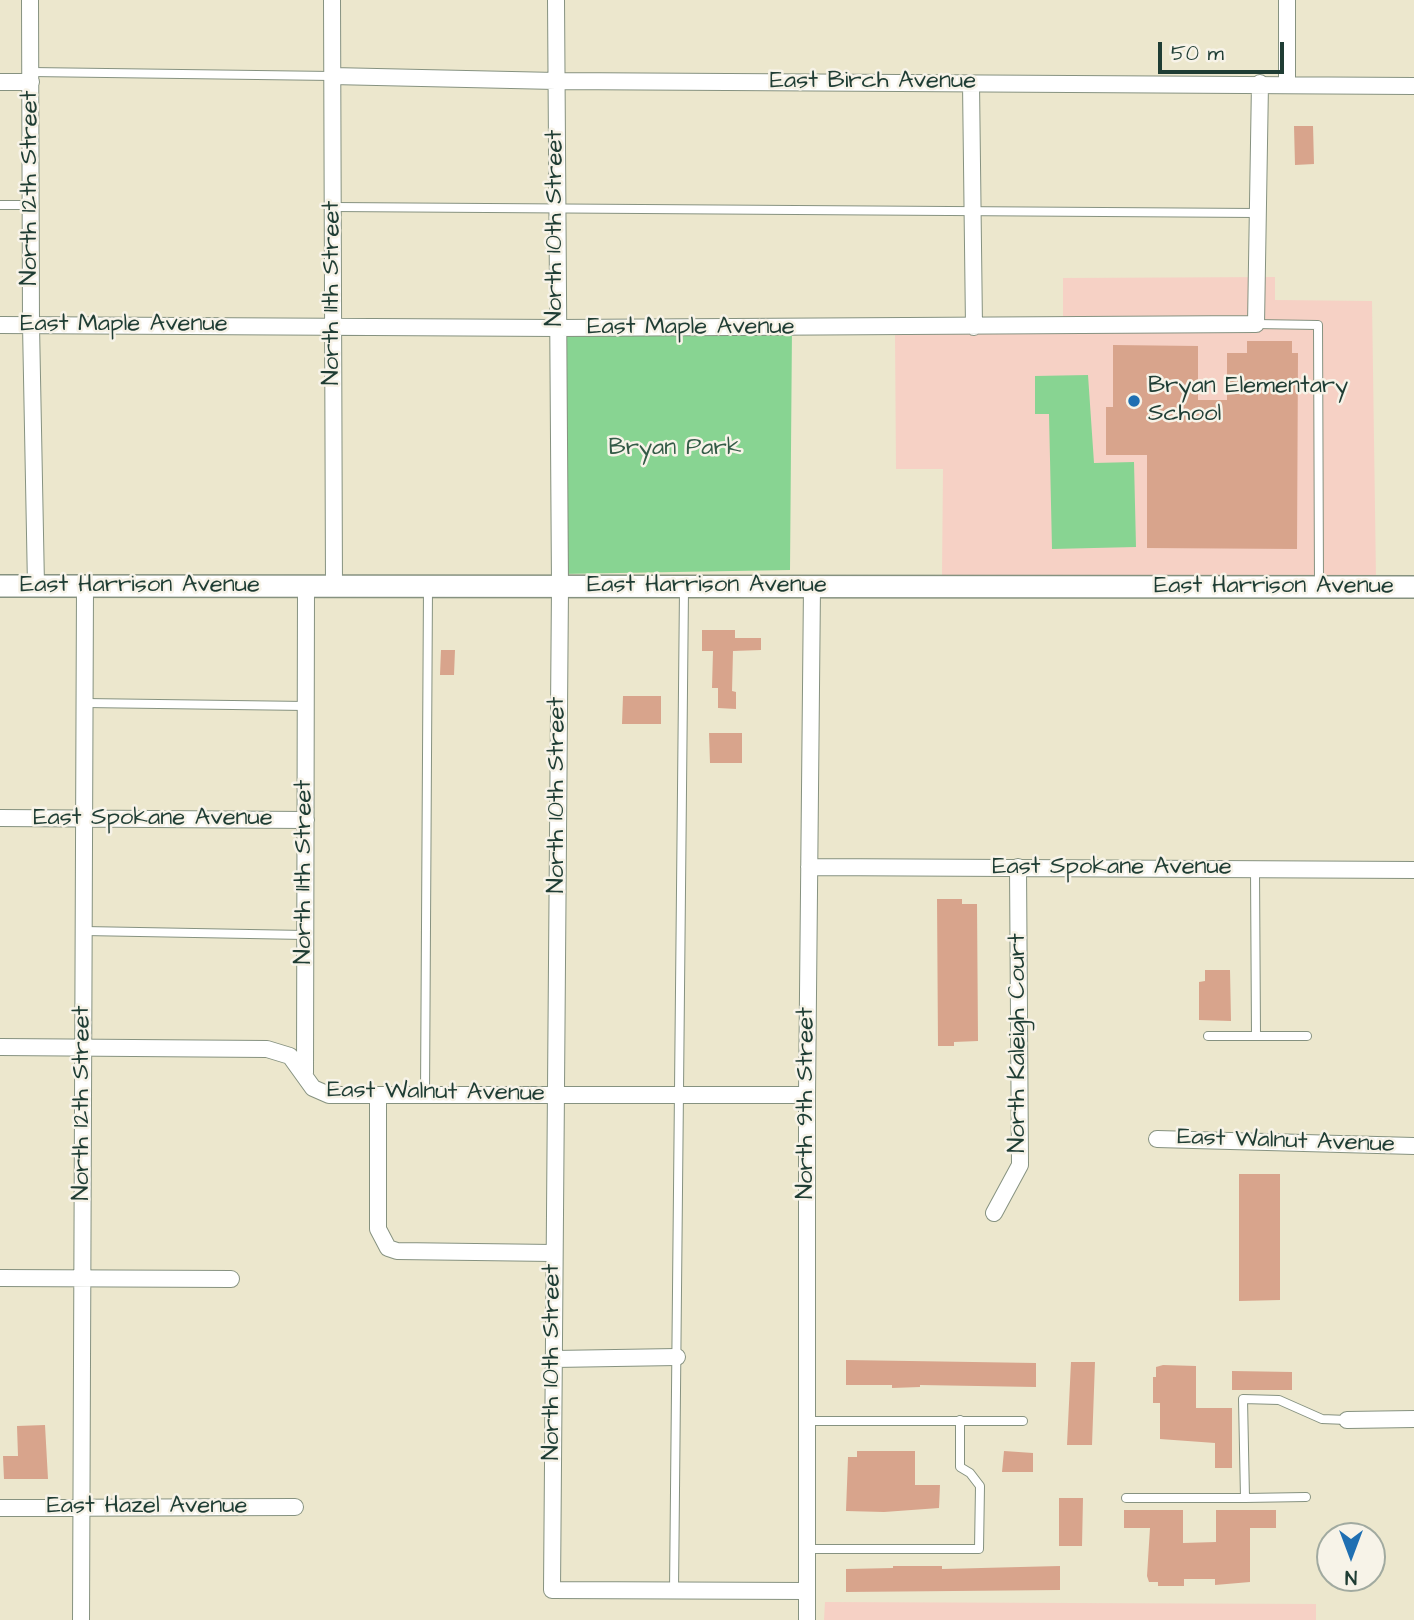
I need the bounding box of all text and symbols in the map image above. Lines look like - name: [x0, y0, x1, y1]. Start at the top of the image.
- scale bar: [1162, 28, 1288, 72]
- text: 50 m: [1171, 39, 1224, 68]
- street label: East Birch Avenue: [770, 68, 976, 96]
- street label: North 12th Street: [17, 90, 45, 286]
- street label: North 10th Street: [542, 130, 570, 326]
- street label: North 11th Street: [319, 201, 347, 385]
- street label: East Maple Avenue: [20, 311, 228, 339]
- street label: East Maple Avenue: [587, 314, 795, 342]
- place label: Bryan Elementary School: [1148, 373, 1348, 429]
- marker: Bryan Elementary School: [1126, 393, 1142, 409]
- park label: Bryan Park: [609, 435, 741, 463]
- street label: East Harrison Avenue: [20, 572, 260, 600]
- street label: East Harrison Avenue: [587, 572, 827, 600]
- street label: East Harrison Avenue: [1154, 573, 1394, 601]
- street label: North 10th Street: [544, 697, 572, 893]
- street label: North 11th Street: [291, 780, 319, 964]
- street label: East Spokane Avenue: [33, 805, 273, 833]
- street label: East Spokane Avenue: [992, 854, 1232, 882]
- street label: North Kaleigh Court: [1005, 933, 1033, 1153]
- street label: North 12th Street: [69, 1005, 97, 1201]
- street label: North 9th Street: [793, 1007, 821, 1199]
- street label: East Walnut Avenue: [327, 1077, 545, 1109]
- street label: East Walnut Avenue: [1177, 1124, 1395, 1160]
- street label: North 10th Street: [539, 1264, 567, 1460]
- street label: East Hazel Avenue: [47, 1493, 247, 1521]
- north arrow: [1316, 1522, 1386, 1592]
- text: N: [1345, 1563, 1357, 1590]

